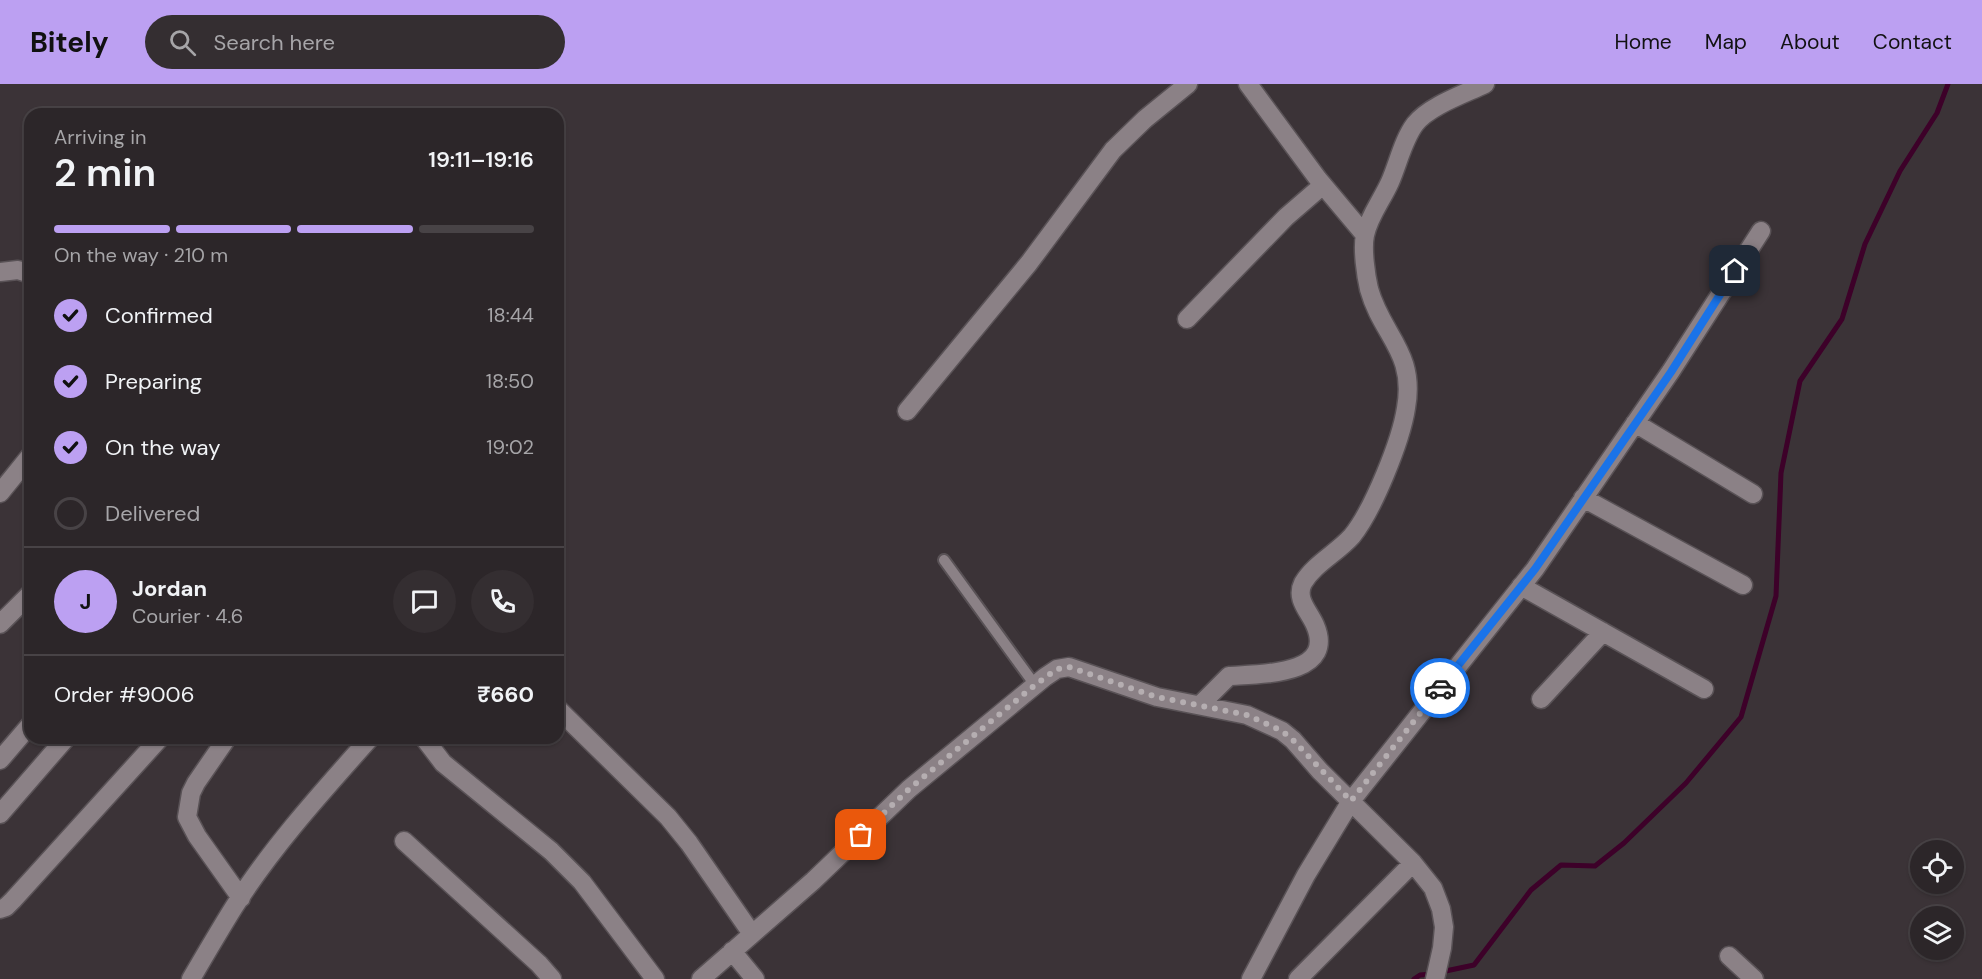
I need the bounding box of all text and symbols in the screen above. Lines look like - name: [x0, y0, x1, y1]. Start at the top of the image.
- search box: [145, 15, 565, 69]
- text: Bitely: [30, 24, 109, 61]
- icon: search: [166, 26, 199, 59]
- text: Search here: [214, 28, 335, 57]
- text: Home: [1614, 28, 1672, 56]
- text: Map: [1705, 28, 1747, 56]
- text: About: [1780, 28, 1840, 56]
- text: Contact: [1873, 28, 1952, 56]
- text: Arriving in: [54, 124, 146, 150]
- text: 19:11–19:16: [428, 145, 534, 174]
- text: 2 min: [54, 147, 156, 198]
- text: On the way · 210 m: [54, 242, 228, 268]
- pin: [1709, 245, 1760, 296]
- icon: home: [1718, 254, 1751, 287]
- icon: check: [54, 299, 87, 332]
- text: Confirmed: [105, 301, 213, 330]
- text: 18:44: [487, 302, 534, 328]
- icon: check: [54, 365, 87, 398]
- text: Preparing: [105, 367, 202, 396]
- text: 18:50: [486, 368, 534, 394]
- icon: check: [54, 431, 87, 464]
- text: On the way: [105, 433, 220, 462]
- text: 19:02: [486, 434, 534, 460]
- text: Delivered: [105, 499, 200, 528]
- button: chat: [393, 570, 456, 633]
- button: phone: [471, 570, 534, 633]
- text: Jordan: [132, 574, 207, 603]
- text: J: [80, 587, 91, 616]
- text: Courier · 4.6: [132, 603, 243, 629]
- courier: [1410, 658, 1470, 718]
- icon: car: [1424, 672, 1457, 705]
- text: Order #9006: [54, 680, 194, 709]
- text: ₹660: [477, 680, 534, 709]
- pin: [835, 809, 886, 860]
- icon: bag: [844, 818, 877, 851]
- map controls: [1910, 840, 1964, 960]
- button: locate: [1910, 840, 1964, 894]
- button: layers: [1910, 906, 1964, 960]

